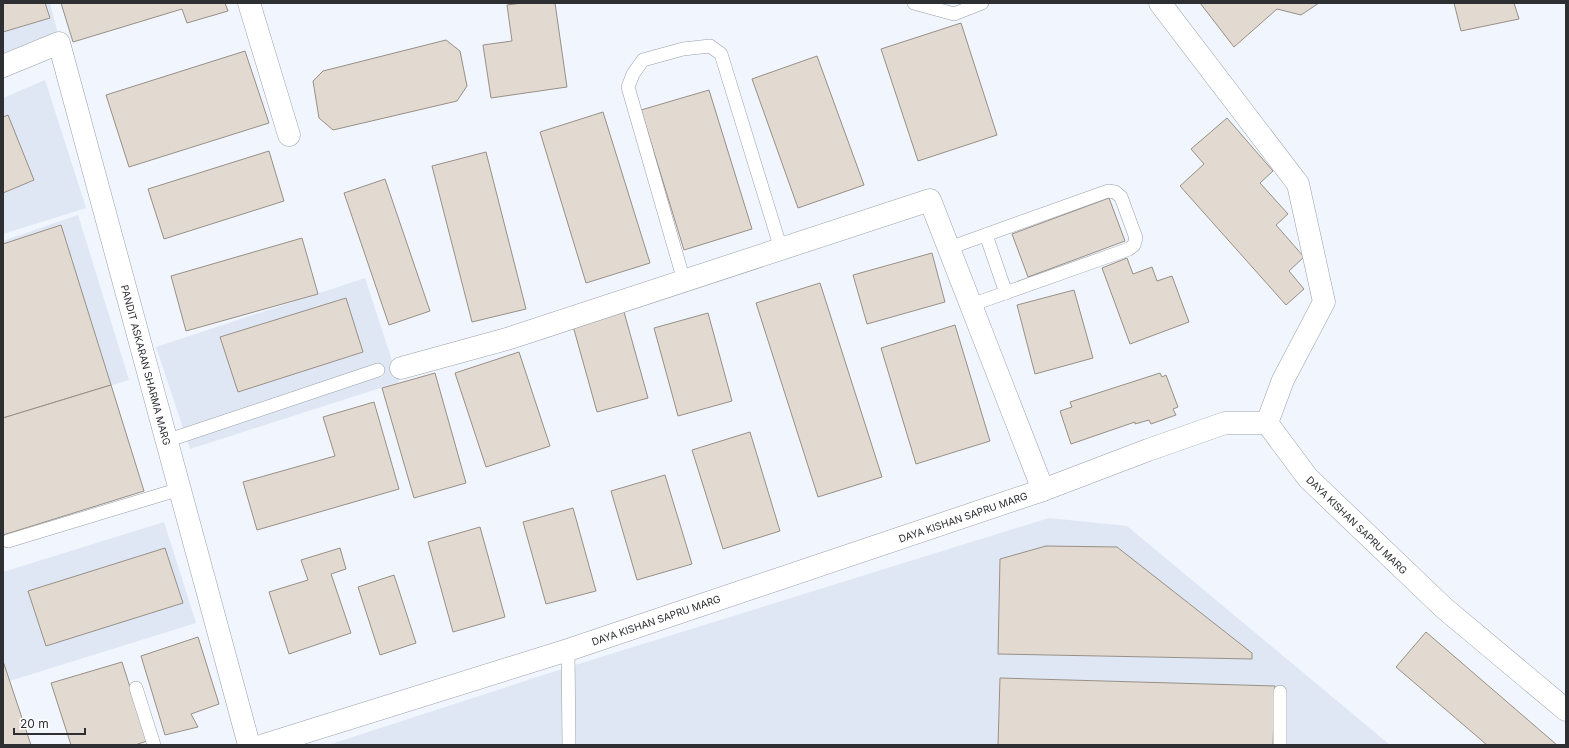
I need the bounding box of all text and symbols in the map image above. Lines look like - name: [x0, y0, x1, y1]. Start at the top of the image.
- street label: PANDIT ASKARAN SHARMA MARG: [119, 283, 173, 447]
- street label: DAYA KISHAN SAPRU MARG: [1304, 474, 1410, 576]
- street label: DAYA KISHAN SAPRU MARG: [897, 489, 1029, 545]
- street label: DAYA KISHAN SAPRU MARG: [590, 592, 722, 648]
- scale bar: [14, 710, 85, 736]
- text: 20 m: [20, 716, 49, 731]

